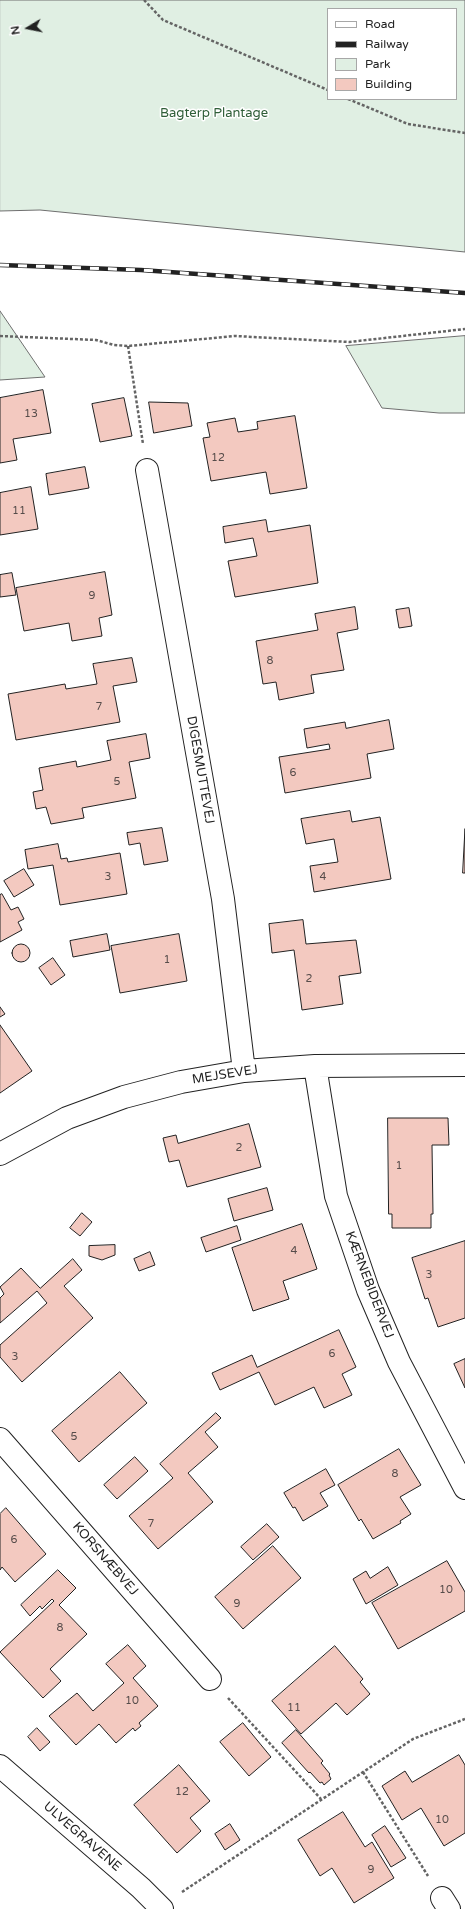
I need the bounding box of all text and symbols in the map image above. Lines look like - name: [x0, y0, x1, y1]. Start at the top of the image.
- north arrow: [8, 8, 48, 48]
- legend: [327, 8, 457, 100]
- text: Road: [365, 17, 395, 31]
- text: N: [9, 25, 23, 36]
- text: Railway: [365, 37, 409, 51]
- text: Park: [365, 57, 391, 71]
- text: Building: [365, 77, 412, 91]
- park label: Bagterp Plantage: [160, 106, 268, 122]
- house number: 13: [24, 407, 38, 421]
- house number: 12: [211, 451, 225, 465]
- house number: 11: [12, 504, 26, 518]
- house number: 9: [89, 589, 95, 603]
- house number: 8: [267, 654, 273, 668]
- house number: 7: [96, 700, 102, 714]
- street label: DIGESMUTTEVEJ: [183, 715, 217, 825]
- house number: 6: [290, 766, 296, 780]
- house number: 5: [114, 775, 120, 789]
- house number: 3: [105, 870, 111, 884]
- house number: 4: [320, 870, 326, 884]
- house number: 1: [164, 953, 170, 967]
- house number: 2: [306, 972, 312, 986]
- street label: MEJSEVEJ: [191, 1062, 259, 1088]
- house number: 2: [236, 1141, 242, 1155]
- house number: 1: [396, 1159, 402, 1173]
- street label: KÆRNEBIDERVEJ: [341, 1229, 397, 1341]
- house number: 4: [291, 1244, 297, 1258]
- house number: 3: [426, 1268, 432, 1282]
- house number: 6: [329, 1347, 335, 1361]
- house number: 3: [12, 1350, 18, 1364]
- house number: 5: [71, 1430, 77, 1444]
- house number: 8: [392, 1467, 398, 1481]
- house number: 7: [148, 1517, 154, 1531]
- street label: KORSNÆBVEJ: [69, 1519, 141, 1599]
- house number: 6: [11, 1533, 17, 1547]
- house number: 10: [439, 1583, 453, 1597]
- house number: 9: [234, 1597, 240, 1611]
- house number: 8: [57, 1621, 63, 1635]
- house number: 10: [125, 1694, 139, 1708]
- house number: 11: [287, 1701, 301, 1715]
- house number: 12: [175, 1785, 189, 1799]
- street label: ULVEGRAVENE: [40, 1799, 124, 1875]
- house number: 10: [435, 1813, 449, 1827]
- house number: 9: [368, 1863, 374, 1877]

